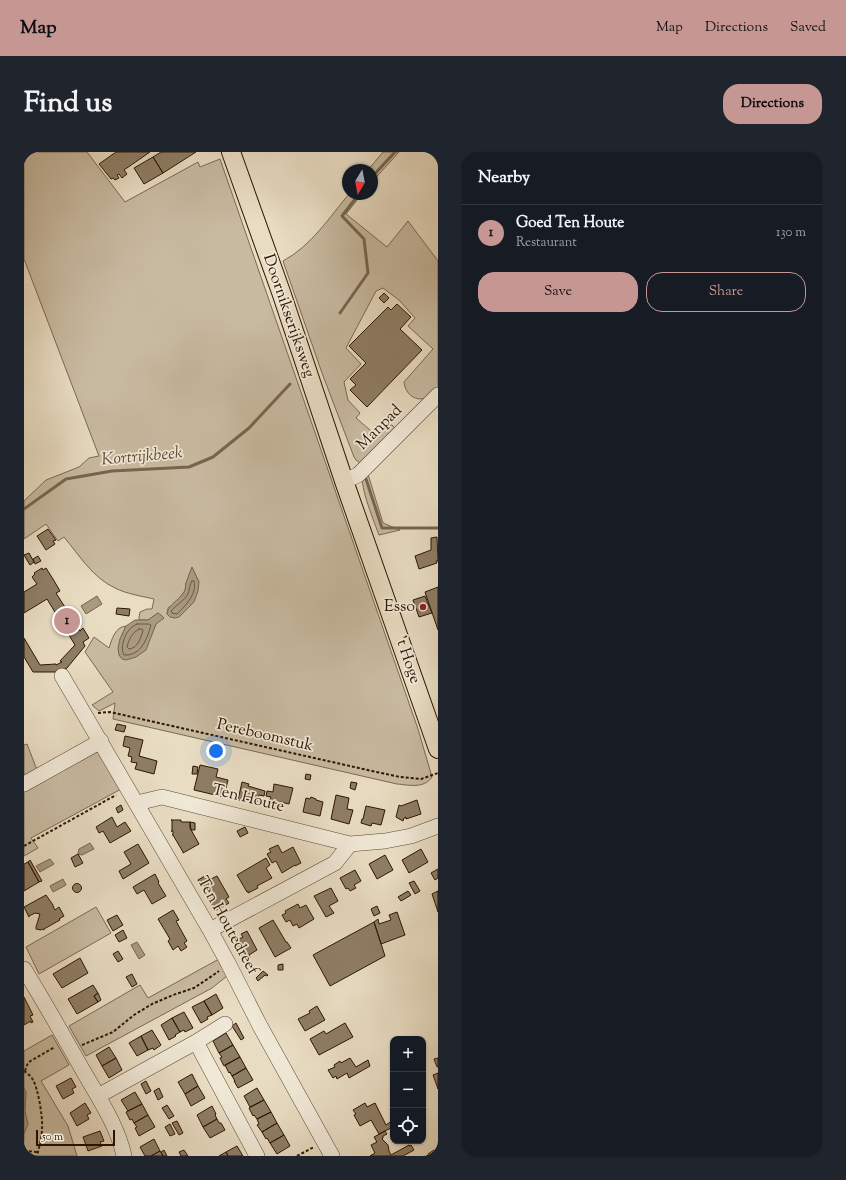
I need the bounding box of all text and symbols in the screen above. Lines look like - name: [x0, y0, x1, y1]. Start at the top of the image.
- text: Map: [20, 15, 57, 42]
- text: Map: [656, 18, 683, 38]
- text: Directions: [705, 18, 768, 38]
- text: Saved: [790, 18, 826, 38]
- text: Find us: [24, 84, 112, 124]
- button: Directions: [723, 84, 822, 124]
- north arrow: [342, 164, 378, 200]
- text: Nearby: [478, 166, 530, 190]
- text: Goed Ten Houte: [516, 213, 624, 234]
- text: 1: [489, 224, 493, 242]
- text: 130 m: [776, 224, 806, 242]
- text: Restaurant: [516, 234, 577, 252]
- street label: Doornikserijksweg: [256, 251, 320, 381]
- button: Save: [478, 272, 638, 312]
- button: Share: [646, 272, 806, 312]
- street label: Manpad: [352, 400, 408, 456]
- water label: Kortrijkbeek: [100, 441, 184, 473]
- place label: Esso: [384, 596, 415, 619]
- marker: Esso: [418, 602, 428, 612]
- pin: 1: [54, 606, 80, 636]
- street label: 't Hoge: [388, 633, 426, 687]
- street label: Pereboomstuk: [215, 714, 316, 758]
- your location: [206, 741, 226, 761]
- street label: Ten Houte: [209, 779, 287, 819]
- street label: Ten Houtedreef: [191, 873, 264, 981]
- map controls: [390, 1036, 426, 1144]
- button: +: [390, 1036, 426, 1072]
- button: −: [390, 1072, 426, 1108]
- button: locate: [390, 1108, 426, 1144]
- scale bar: [36, 1128, 115, 1147]
- text: 50 m: [42, 1129, 63, 1145]

